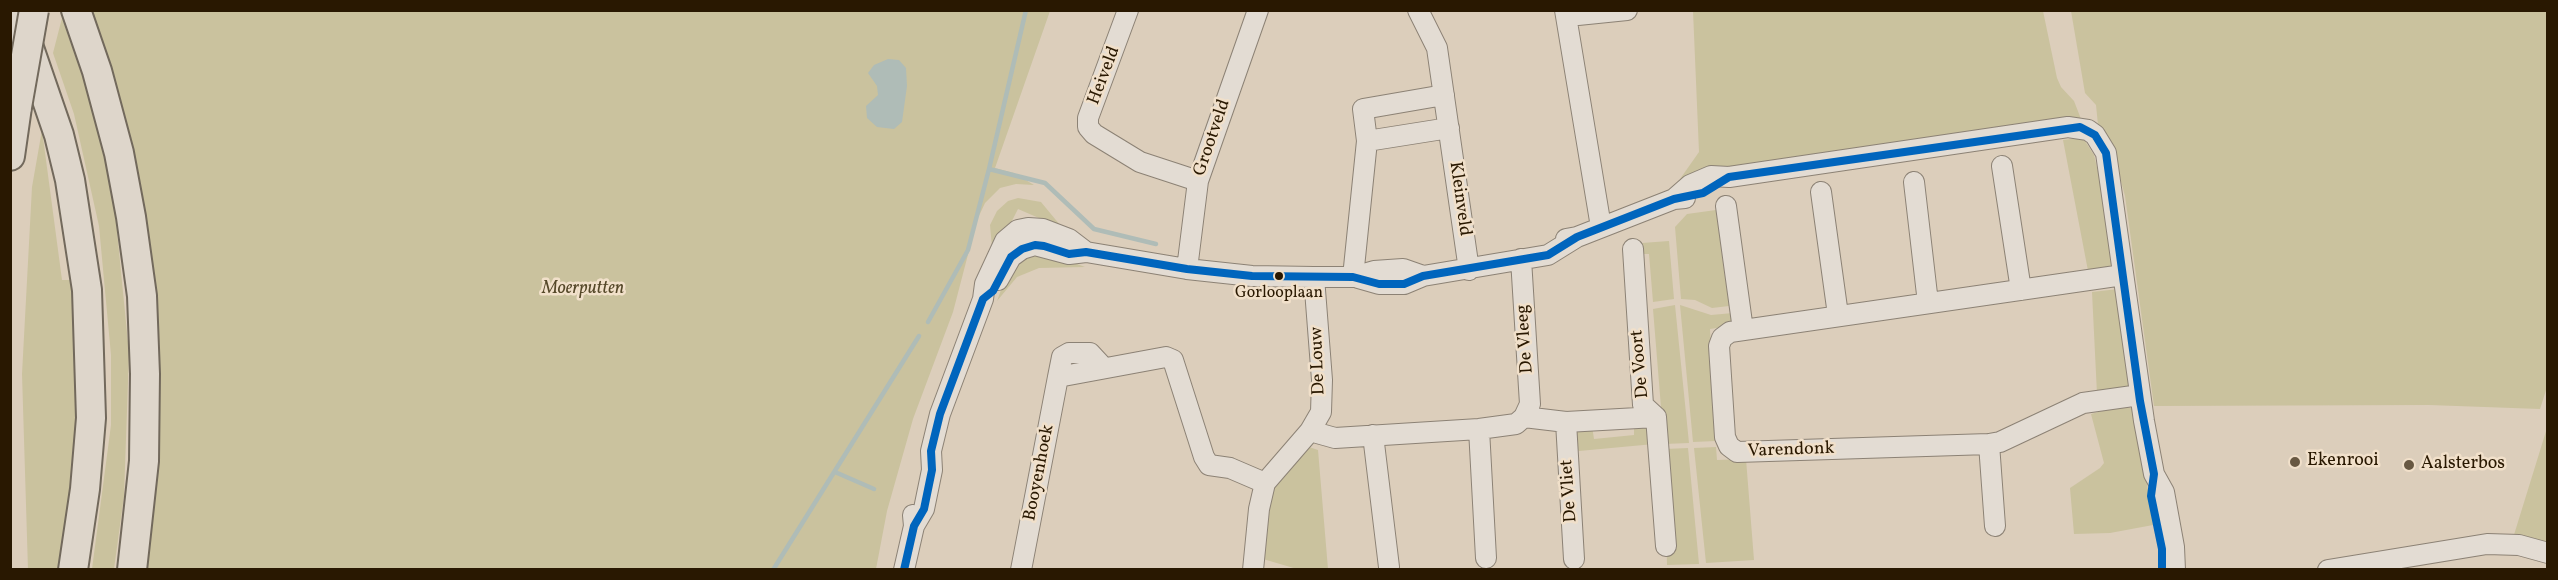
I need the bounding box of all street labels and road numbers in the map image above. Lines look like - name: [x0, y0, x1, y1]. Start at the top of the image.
- street label: Heiveld: [1084, 44, 1126, 108]
- street label: Grootveld: [1190, 97, 1236, 179]
- street label: Kleinveld: [1443, 160, 1475, 238]
- street label: De Vleeg: [1513, 304, 1539, 374]
- street label: De Louw: [1307, 326, 1331, 396]
- street label: De Voort: [1627, 329, 1655, 399]
- street label: Booyenhoek: [1020, 423, 1060, 523]
- street label: Varendonk: [1747, 439, 1835, 463]
- street label: De Vliet: [1557, 459, 1583, 523]

